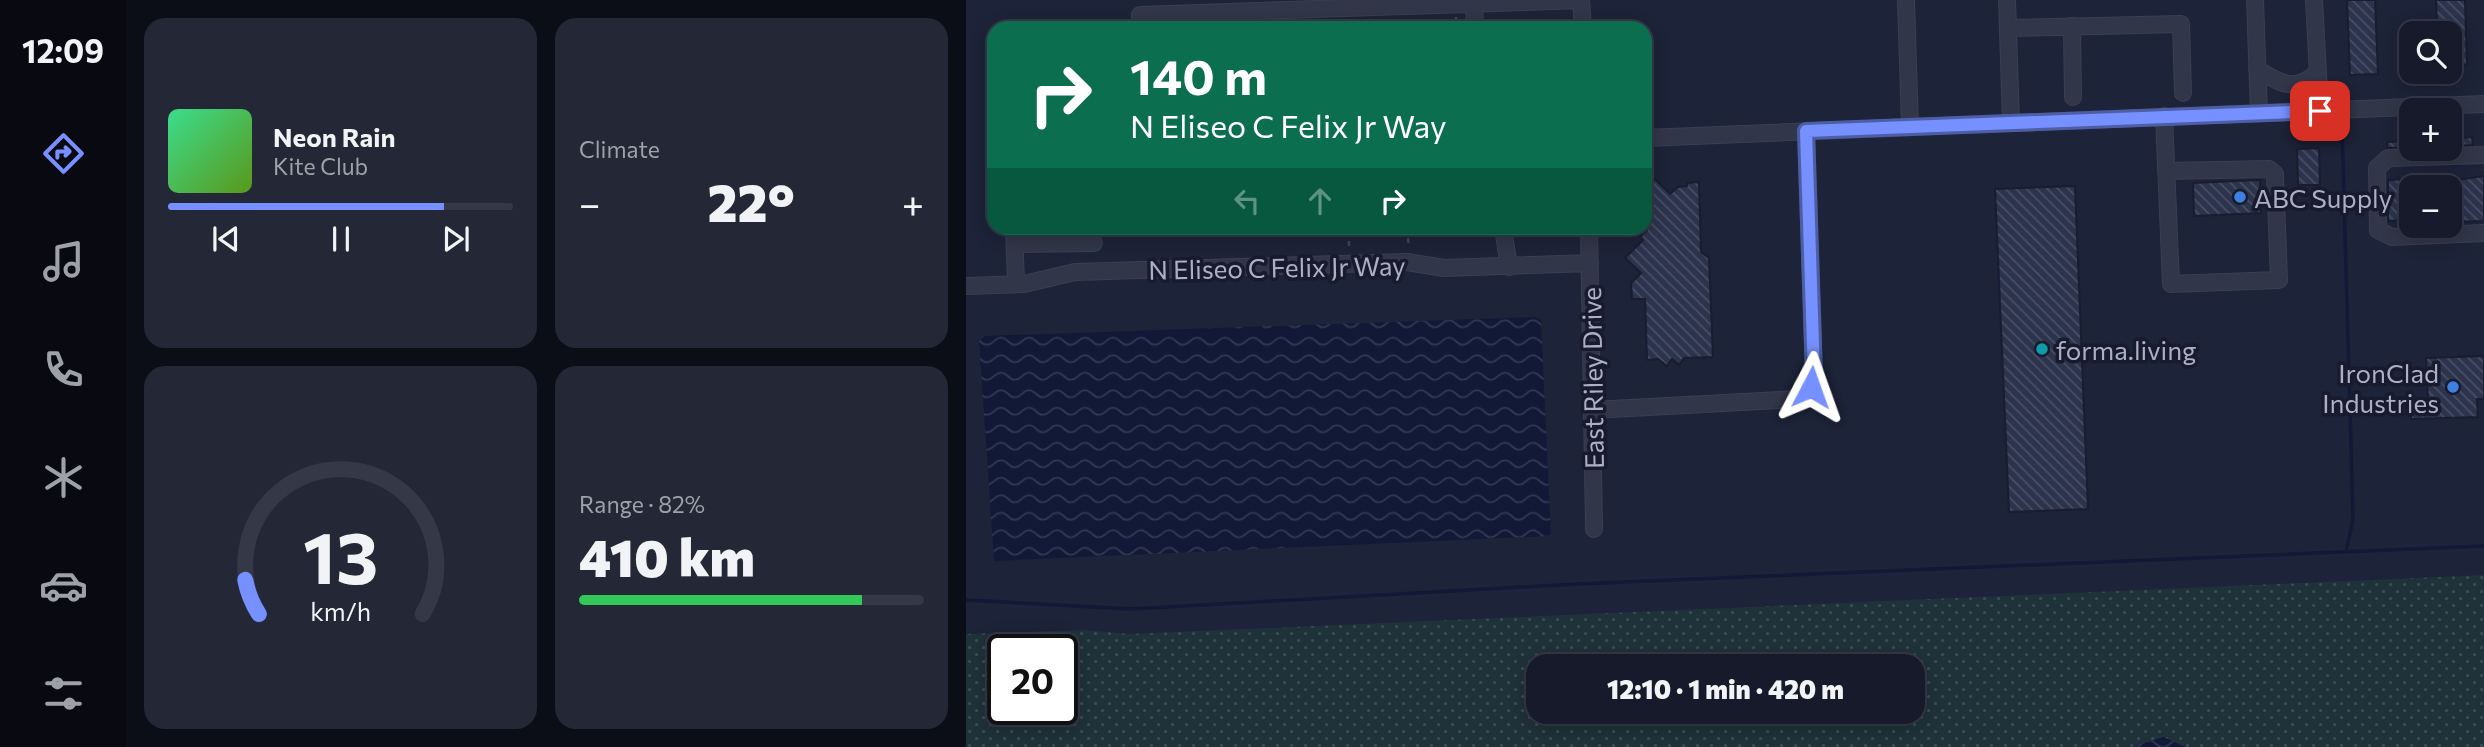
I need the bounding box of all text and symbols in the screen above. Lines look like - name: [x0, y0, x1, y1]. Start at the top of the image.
- map controls: [2399, 21, 2462, 238]
- button: search: [2399, 21, 2462, 84]
- text: 12:09: [22, 30, 104, 70]
- text: 140 m: [1130, 45, 1267, 105]
- icon: right: [1015, 49, 1106, 140]
- pin: [2290, 81, 2350, 141]
- icon: arrive: [2301, 92, 2339, 130]
- button: +: [2399, 98, 2462, 161]
- text: N Eliseo C Felix Jr Way: [1130, 105, 1446, 145]
- text: Neon Rain: [273, 121, 396, 152]
- icon: directions: [39, 129, 88, 178]
- text: Climate: [579, 135, 660, 163]
- text: Kite Club: [273, 152, 368, 180]
- text: 22°: [707, 169, 795, 233]
- button: −: [2399, 175, 2462, 238]
- text: −: [579, 179, 601, 226]
- text: +: [902, 179, 924, 226]
- icon: left: [1228, 182, 1266, 220]
- icon: ahead: [1301, 182, 1339, 220]
- icon: right: [1374, 182, 1412, 220]
- place label: ABC Supply: [2254, 182, 2392, 213]
- marker: ABC Supply: [2232, 189, 2248, 205]
- icon: previous: [207, 220, 245, 258]
- icon: pause: [322, 220, 360, 258]
- icon: next: [437, 220, 475, 258]
- icon: music: [39, 237, 88, 286]
- street label: N Eliseo C Felix Jr Way: [1148, 249, 1406, 285]
- street label: East Riley Drive: [1575, 287, 1609, 469]
- place label: forma.living: [2056, 334, 2196, 365]
- marker: forma.living: [2034, 341, 2050, 357]
- icon: phone: [39, 345, 88, 394]
- position arrow: [1774, 350, 1848, 424]
- place label: IronClad Industries: [2322, 357, 2439, 418]
- marker: IronClad Industries: [2445, 379, 2461, 395]
- icon: climate: [39, 453, 88, 502]
- text: Range · 82%: [579, 490, 705, 518]
- text: 13: [303, 510, 378, 599]
- text: 410 km: [579, 524, 755, 588]
- icon: car: [39, 561, 88, 610]
- text: km/h: [310, 595, 371, 625]
- speed limit sign: 20: [987, 634, 1078, 725]
- icon: filters: [39, 669, 88, 718]
- text: 12:10 · 1 min · 420 m: [1607, 673, 1844, 704]

